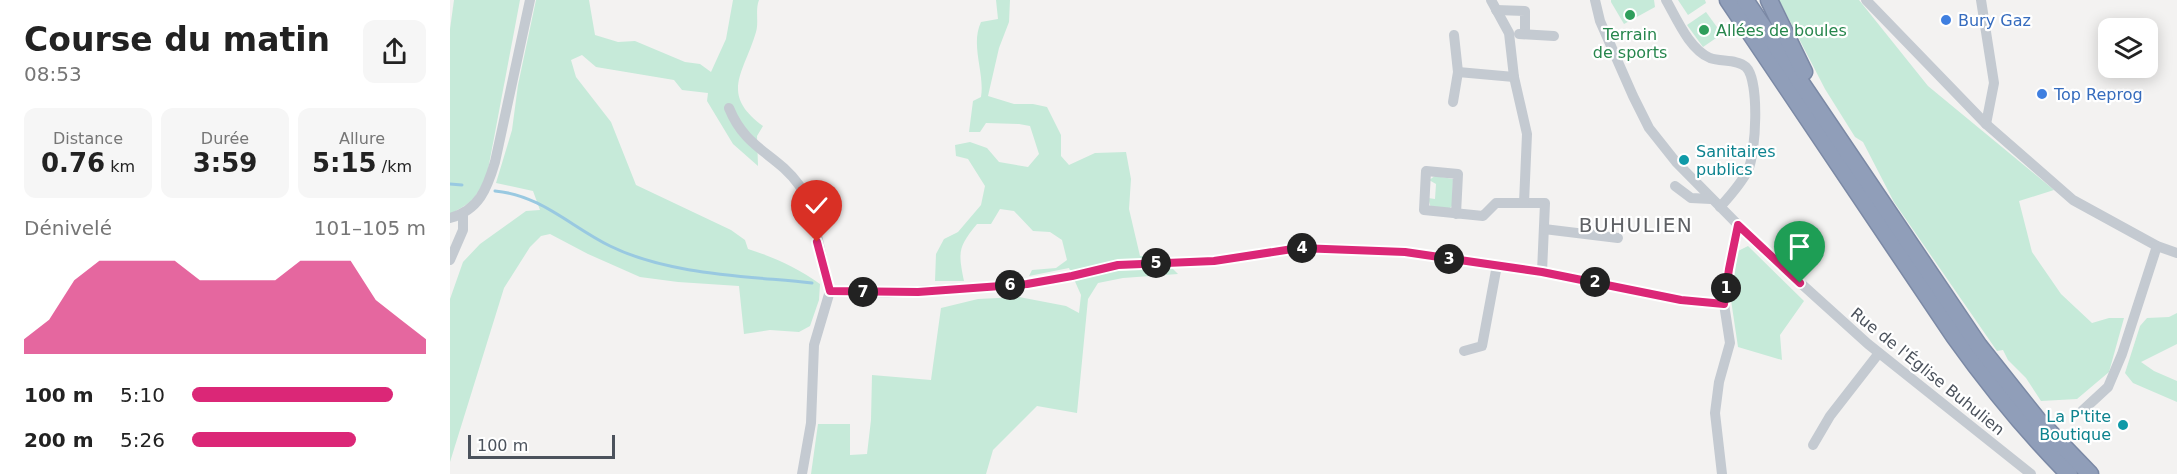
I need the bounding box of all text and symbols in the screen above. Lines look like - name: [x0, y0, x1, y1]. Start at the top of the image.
- marker: Terrain de sports: [1623, 8, 1637, 22]
- place label: Bury Gaz: [1958, 11, 2031, 30]
- marker: Bury Gaz: [1939, 13, 1953, 27]
- map controls: [2098, 18, 2158, 78]
- button: layers: [2098, 18, 2158, 78]
- text: Course du matin: [24, 20, 330, 59]
- button: share: [363, 20, 426, 83]
- place label: Allées de boules: [1716, 21, 1847, 40]
- marker: Allées de boules: [1697, 23, 1711, 37]
- place label: Terrain de sports: [1593, 25, 1667, 62]
- text: 08:53: [24, 62, 82, 86]
- place label: Top Reprog: [2053, 85, 2143, 104]
- marker: Top Reprog: [2035, 87, 2049, 101]
- text: Distance: [53, 129, 123, 148]
- text: Durée: [201, 129, 249, 148]
- text: Allure: [339, 129, 385, 148]
- place label: Sanitaires publics: [1696, 142, 1775, 179]
- text: 0.76: [41, 148, 105, 178]
- text: 3:59: [193, 148, 257, 178]
- text: 5:15: [312, 148, 377, 178]
- marker: Sanitaires publics: [1677, 153, 1691, 167]
- text: km: [105, 157, 135, 176]
- text: /km: [377, 157, 412, 176]
- pin: [791, 180, 842, 242]
- icon: check: [800, 189, 833, 222]
- district label: BUHULIEN: [1579, 213, 1693, 237]
- text: Dénivelé: [24, 216, 112, 240]
- text: 101–105 m: [314, 216, 426, 240]
- pin: [1774, 221, 1825, 283]
- icon: arrive: [1783, 230, 1816, 263]
- pin: 4: [1287, 233, 1317, 263]
- text: 4: [1296, 238, 1308, 257]
- pin: 3: [1434, 244, 1464, 274]
- pin: 5: [1141, 248, 1171, 278]
- text: 3: [1443, 249, 1455, 268]
- text: 5: [1150, 253, 1162, 272]
- pin: 2: [1580, 267, 1610, 297]
- pin: 6: [995, 270, 1025, 300]
- text: 2: [1589, 272, 1601, 291]
- pin: 1: [1711, 273, 1741, 303]
- text: 6: [1004, 275, 1016, 294]
- pin: 7: [848, 277, 878, 307]
- text: 1: [1720, 278, 1732, 297]
- text: 7: [857, 282, 869, 301]
- street label: Rue de l'Église Buhulien: [1847, 304, 2008, 439]
- text: 100 m: [24, 383, 94, 407]
- text: 5:10: [120, 383, 165, 407]
- place label: La P'tite Boutique: [2039, 407, 2111, 444]
- marker: La P'tite Boutique: [2116, 418, 2130, 432]
- text: 200 m: [24, 428, 94, 452]
- text: 5:26: [120, 428, 165, 452]
- scale bar: [468, 432, 615, 460]
- text: 100 m: [477, 436, 528, 455]

